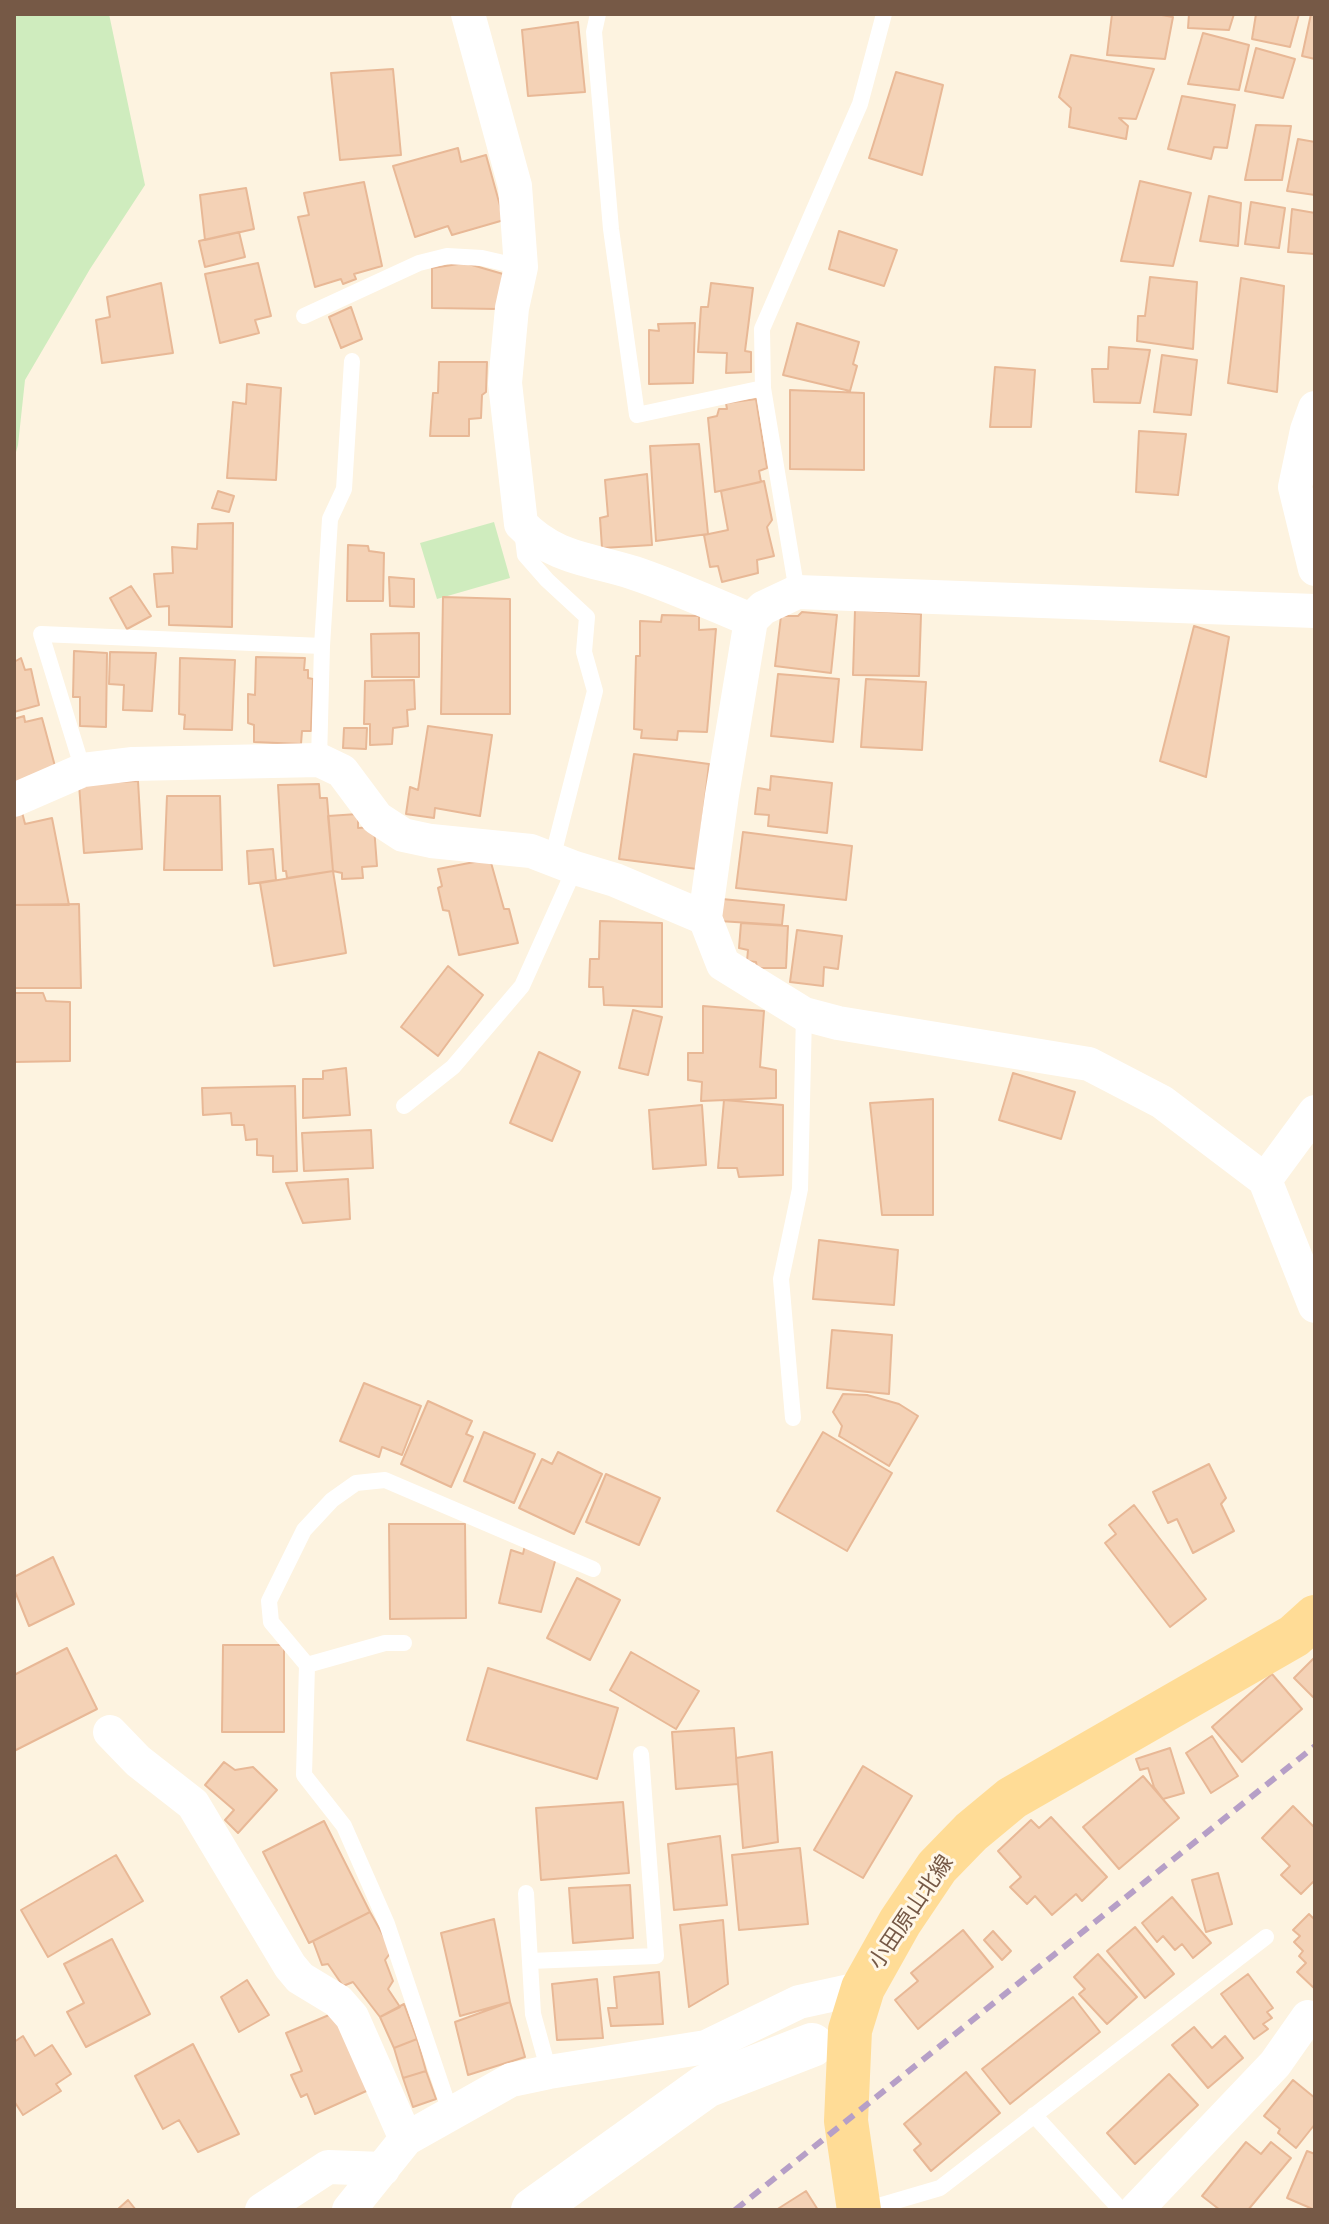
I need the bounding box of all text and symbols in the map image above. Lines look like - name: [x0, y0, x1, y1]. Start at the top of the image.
- street label: 小田原山北線: [864, 1851, 960, 1975]

